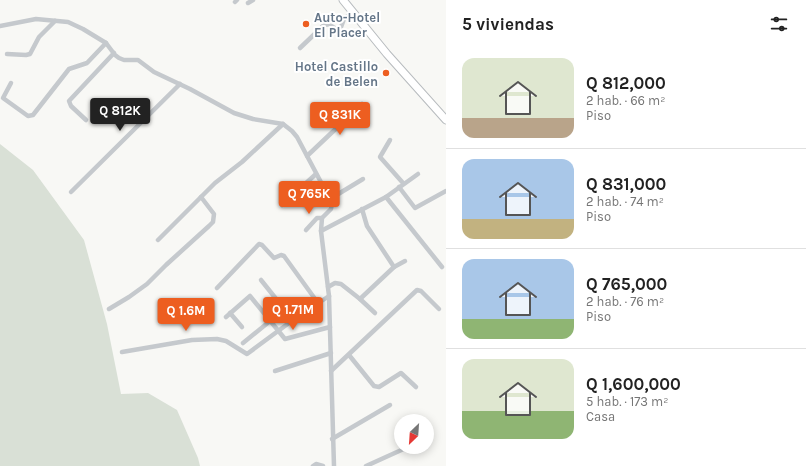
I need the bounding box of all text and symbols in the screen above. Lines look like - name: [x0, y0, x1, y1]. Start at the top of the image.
- place label: Auto-Hotel El Placer: [314, 10, 380, 40]
- icon: filters: [768, 13, 790, 35]
- text: 5 viviendas: [462, 14, 554, 34]
- marker: Auto-Hotel El Placer: [301, 19, 311, 29]
- place label: Hotel Castillo de Belen: [295, 59, 378, 89]
- marker: Hotel Castillo de Belen: [381, 68, 391, 78]
- text: Q 812,000: [586, 73, 666, 93]
- icon: home: [494, 74, 542, 122]
- text: 2 hab. · 66 m²: [586, 93, 666, 108]
- pin: Q 812K: [87, 98, 153, 132]
- pin: Q 831K: [307, 102, 373, 136]
- text: Q 812K: [99, 103, 141, 118]
- text: Q 831K: [319, 107, 361, 122]
- text: Piso: [586, 108, 611, 123]
- text: Q 831,000: [586, 174, 666, 194]
- icon: home: [494, 175, 542, 223]
- pin: Q 765K: [276, 181, 342, 215]
- text: Q 765K: [288, 186, 330, 201]
- text: 2 hab. · 74 m²: [586, 194, 664, 209]
- text: Piso: [586, 209, 611, 224]
- text: Q 765,000: [586, 274, 667, 294]
- icon: home: [494, 275, 542, 323]
- text: 2 hab. · 76 m²: [586, 294, 664, 309]
- pin: Q 1.71M: [256, 297, 330, 331]
- pin: Q 1.6M: [153, 298, 219, 332]
- text: Q 1.71M: [272, 302, 314, 317]
- text: Q 1.6M: [167, 303, 205, 318]
- text: Piso: [586, 309, 611, 324]
- text: Q 1,600,000: [586, 374, 681, 394]
- icon: home: [494, 375, 542, 423]
- text: 5 hab. · 173 m²: [586, 394, 669, 409]
- text: Casa: [586, 409, 615, 424]
- north arrow: [394, 414, 434, 454]
- map controls: [394, 414, 434, 454]

